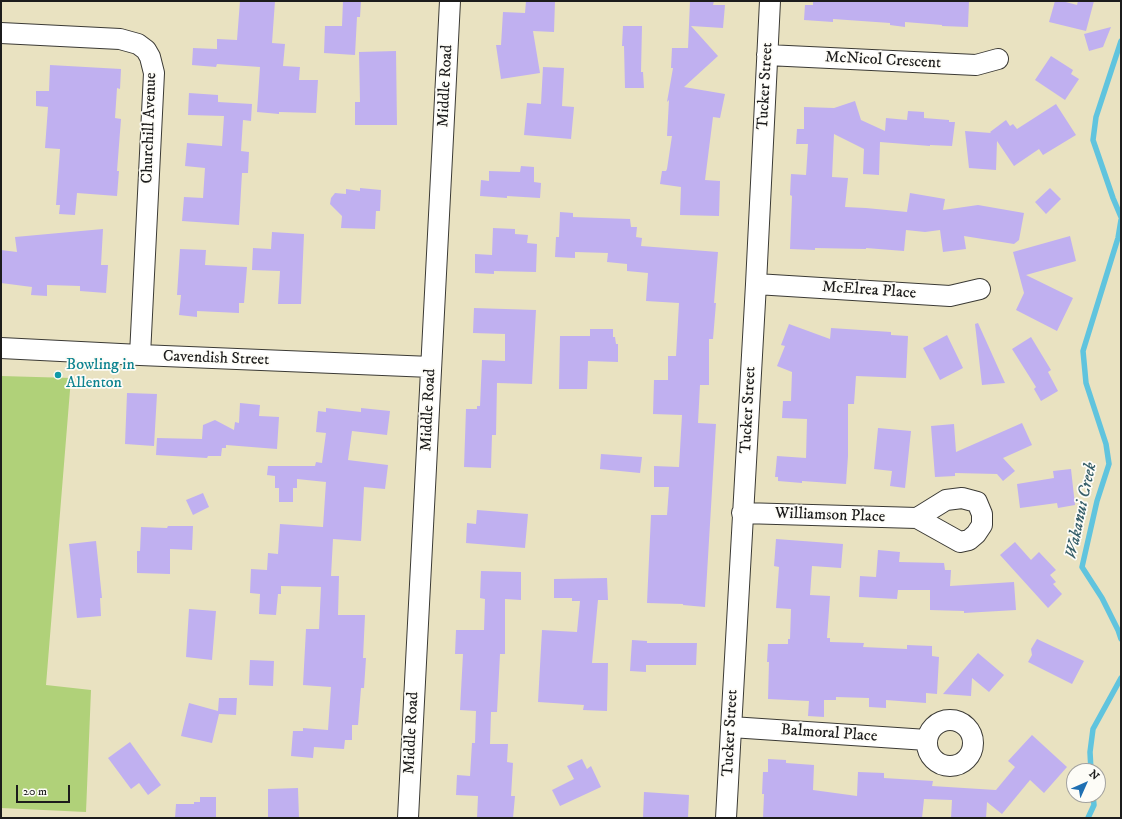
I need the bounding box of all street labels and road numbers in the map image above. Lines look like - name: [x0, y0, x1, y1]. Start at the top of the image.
- street label: Tucker Street: [754, 42, 778, 130]
- street label: Middle Road: [434, 44, 458, 128]
- street label: McNicol Crescent: [824, 48, 942, 74]
- street label: Churchill Avenue: [138, 72, 162, 184]
- street label: McElrea Place: [821, 278, 917, 304]
- street label: Cavendish Street: [162, 348, 270, 370]
- street label: Tucker Street: [737, 366, 761, 454]
- street label: Middle Road: [417, 368, 441, 452]
- street label: Williamson Place: [774, 504, 886, 528]
- street label: Tucker Street: [719, 689, 743, 777]
- street label: Middle Road: [400, 691, 424, 775]
- street label: Balmoral Place: [780, 721, 878, 747]

